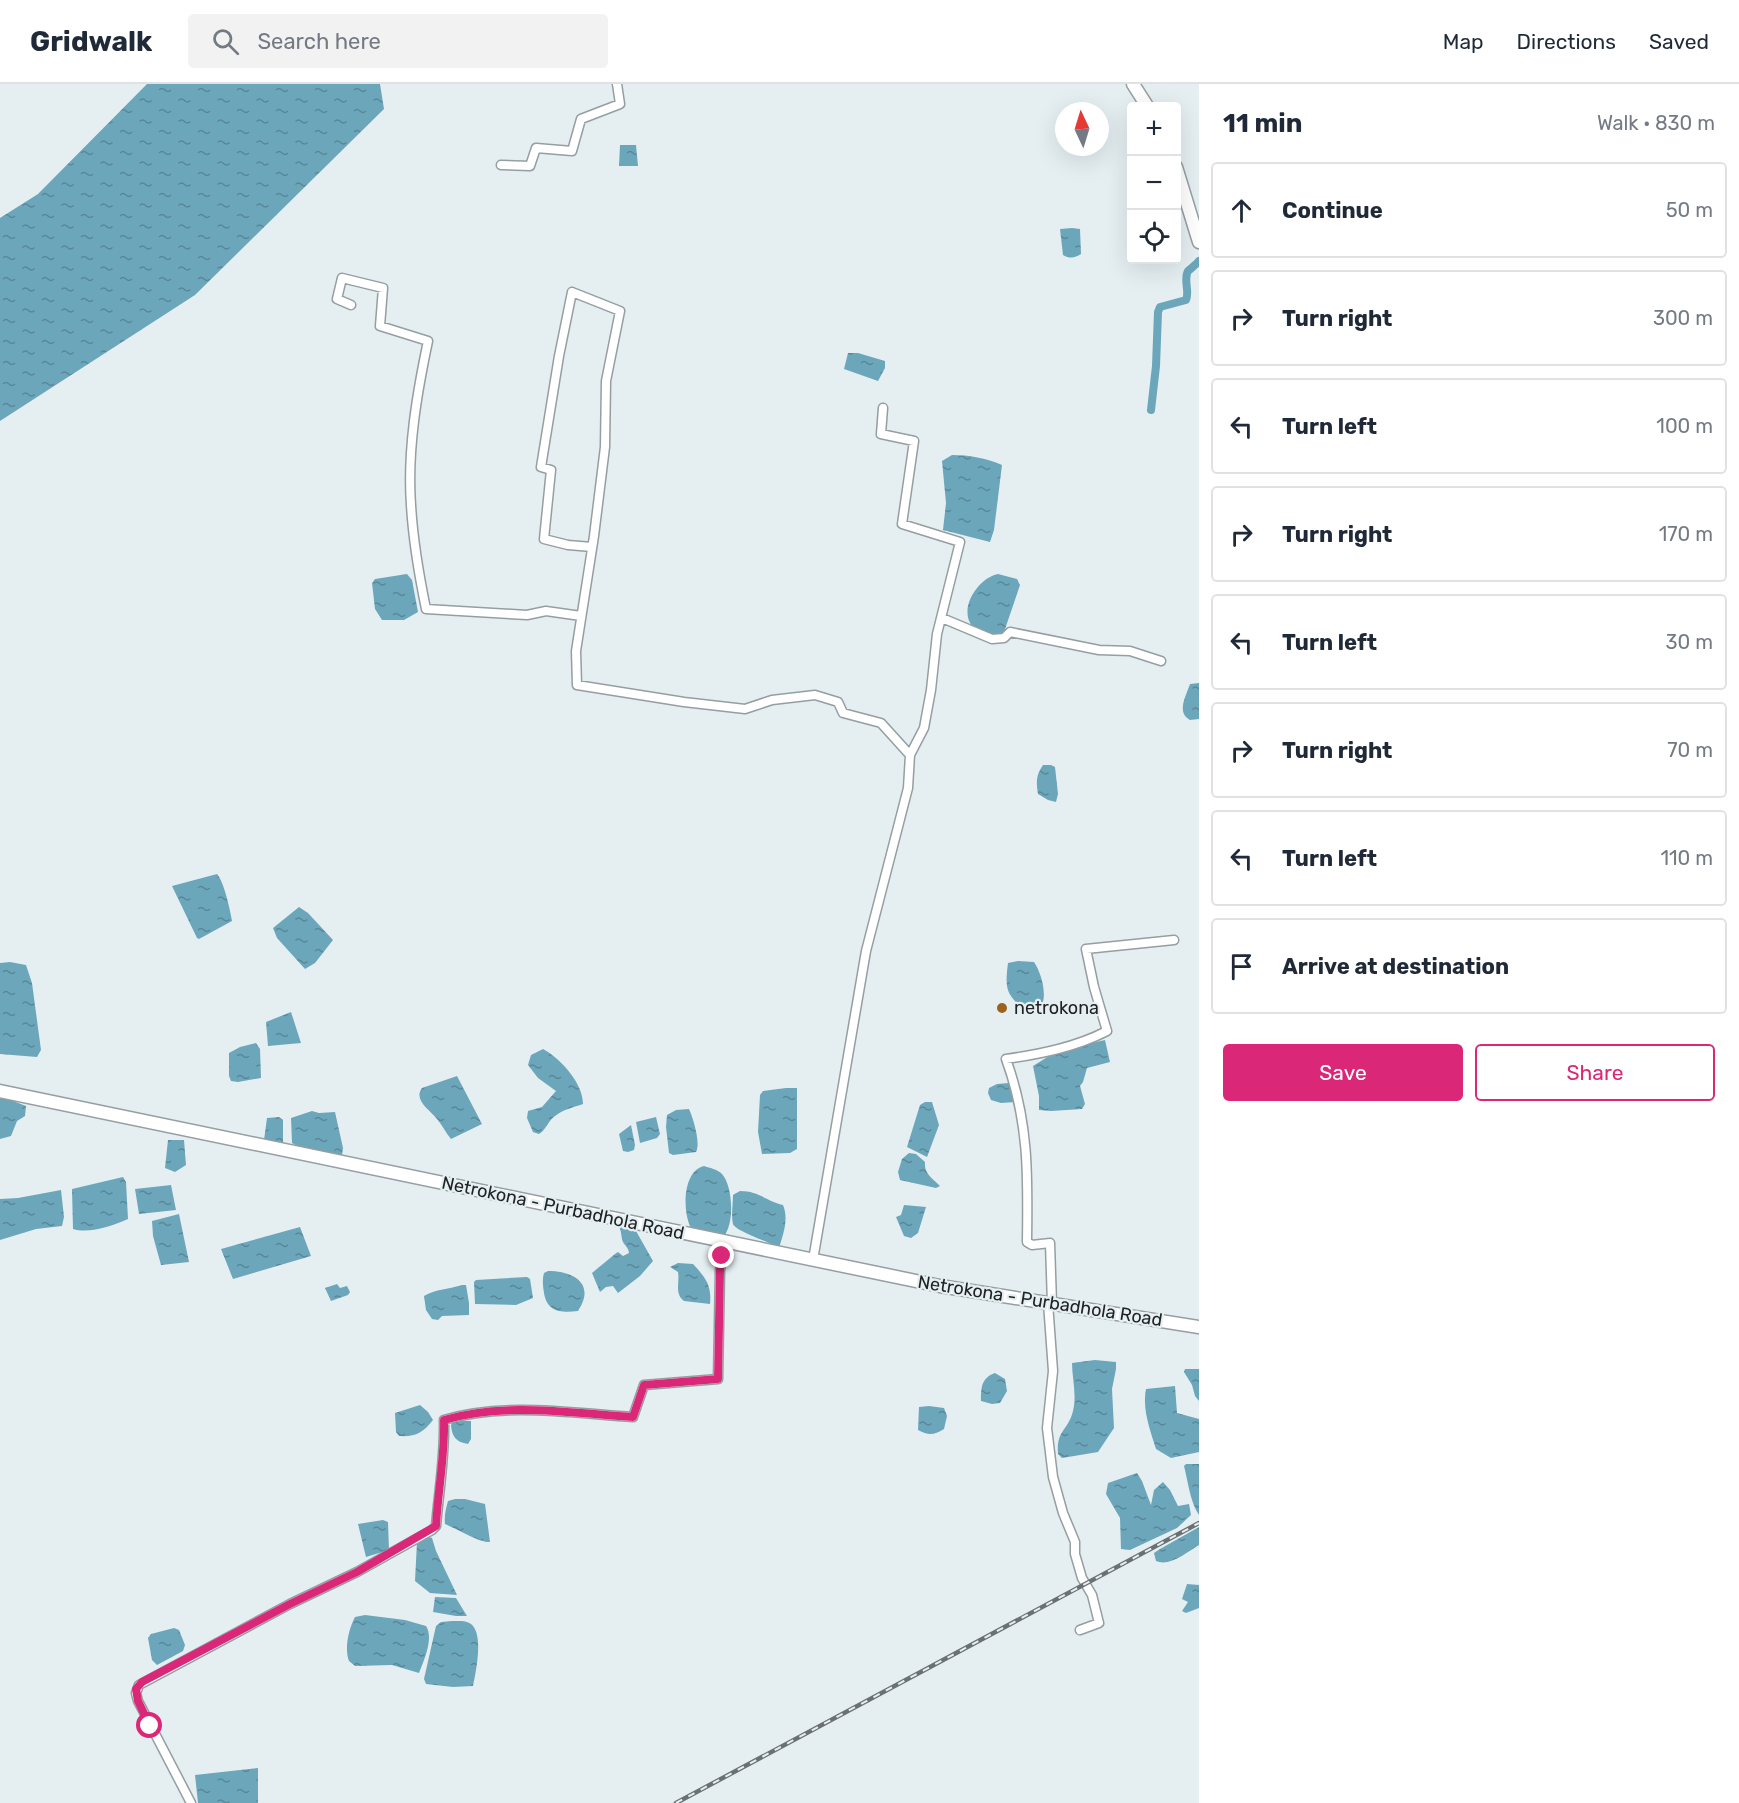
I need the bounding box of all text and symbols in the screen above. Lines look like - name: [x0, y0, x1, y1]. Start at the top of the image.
- search box: [188, 14, 608, 68]
- text: Gridwalk: [30, 25, 152, 58]
- icon: search: [209, 25, 242, 58]
- text: Search here: [257, 28, 381, 55]
- text: Map: [1443, 29, 1484, 54]
- text: Directions: [1517, 29, 1616, 54]
- text: Saved: [1649, 29, 1709, 54]
- north arrow: [1055, 102, 1109, 156]
- map controls: [1127, 102, 1181, 264]
- button: +: [1127, 102, 1181, 156]
- text: 11 min: [1223, 108, 1302, 139]
- text: Walk · 830 m: [1597, 111, 1715, 135]
- button: −: [1127, 156, 1181, 210]
- icon: ahead: [1225, 194, 1258, 227]
- text: Continue: [1282, 197, 1383, 224]
- text: 50 m: [1666, 198, 1713, 222]
- button: locate: [1127, 210, 1181, 264]
- icon: right: [1225, 302, 1258, 335]
- text: Turn right: [1282, 305, 1392, 332]
- text: 300 m: [1653, 306, 1713, 330]
- icon: left: [1225, 410, 1258, 443]
- text: Turn left: [1282, 413, 1377, 440]
- text: 100 m: [1656, 414, 1713, 438]
- icon: right: [1225, 518, 1258, 551]
- text: Turn right: [1282, 521, 1392, 548]
- text: 170 m: [1659, 522, 1713, 546]
- icon: left: [1225, 626, 1258, 659]
- text: Turn left: [1282, 629, 1377, 656]
- text: 30 m: [1666, 630, 1713, 654]
- icon: right: [1225, 734, 1258, 767]
- text: Turn right: [1282, 737, 1392, 764]
- text: 70 m: [1667, 738, 1713, 762]
- icon: left: [1225, 842, 1258, 875]
- text: Turn left: [1282, 845, 1377, 872]
- text: 110 m: [1661, 846, 1713, 870]
- icon: arrive: [1225, 950, 1258, 983]
- text: Arrive at destination: [1282, 953, 1509, 980]
- place label: netrokona: [1014, 997, 1099, 1019]
- marker: netrokona: [995, 1001, 1009, 1015]
- button: Save: [1223, 1044, 1463, 1101]
- button: Share: [1475, 1044, 1715, 1101]
- street label: Netrokona - Purbadhola Road: [440, 1172, 686, 1244]
- route end: [708, 1242, 734, 1268]
- street label: Netrokona - Purbadhola Road: [916, 1271, 1164, 1331]
- route start: [136, 1712, 162, 1738]

